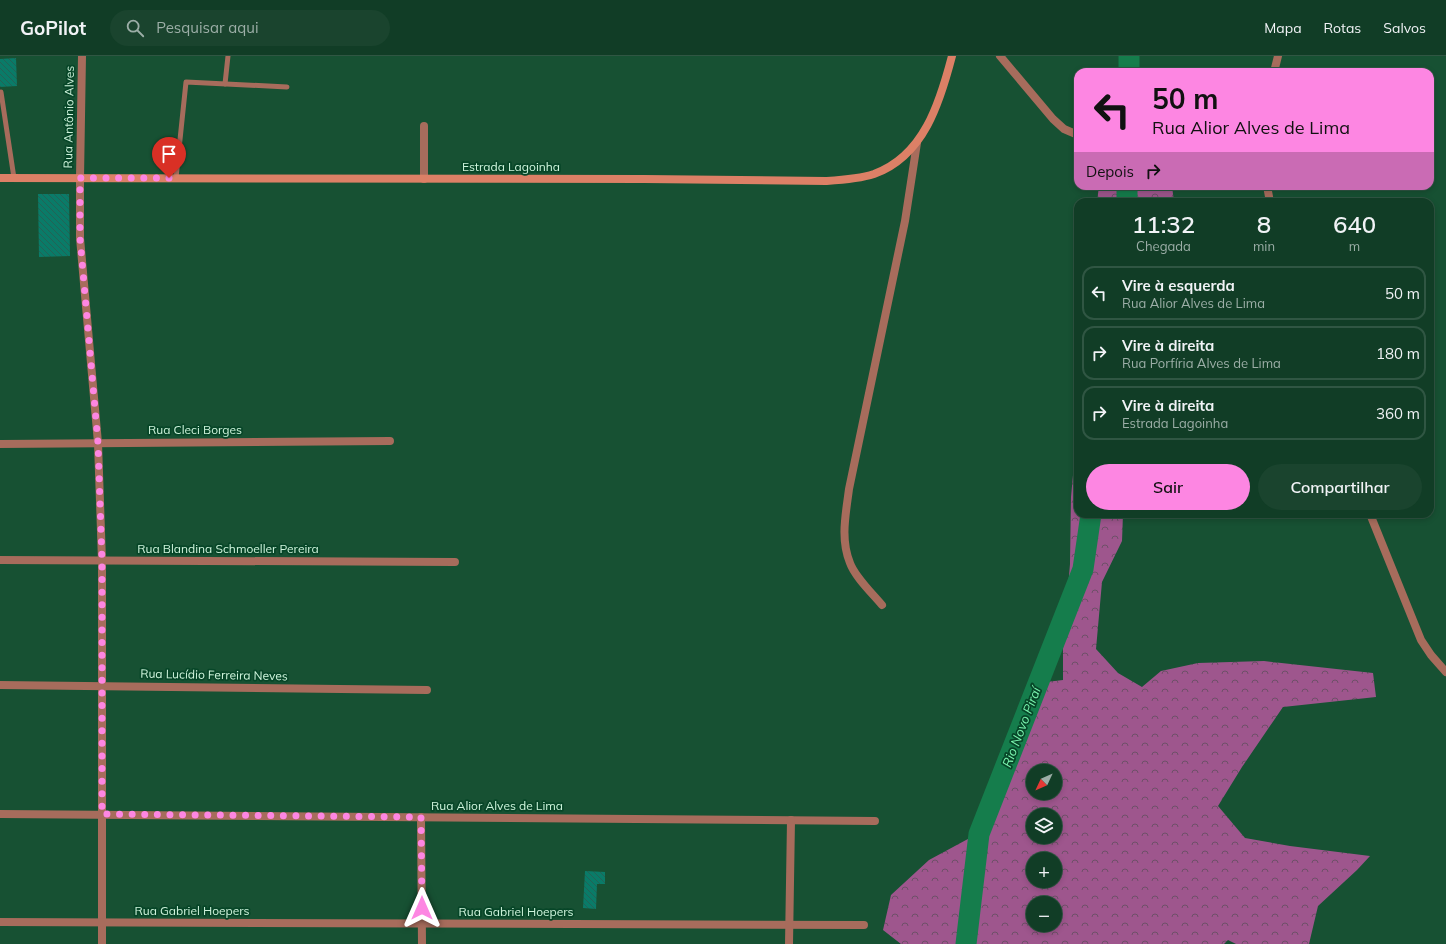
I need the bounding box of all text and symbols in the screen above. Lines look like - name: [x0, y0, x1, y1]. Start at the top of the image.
- search box: [110, 10, 390, 46]
- text: GoPilot: [20, 16, 86, 40]
- icon: search: [124, 17, 146, 39]
- text: Pesquisar aqui: [156, 18, 259, 37]
- text: Mapa: [1264, 19, 1302, 37]
- text: Rotas: [1324, 19, 1361, 37]
- text: Salvos: [1383, 19, 1426, 37]
- street label: Rua Antônio Alves: [60, 65, 77, 168]
- text: 50 m: [1152, 81, 1218, 116]
- icon: left: [1086, 84, 1138, 136]
- text: Rua Alior Alves de Lima: [1152, 116, 1350, 139]
- pin: [152, 137, 186, 178]
- icon: arrive: [158, 143, 180, 165]
- street label: Estrada Lagoinha: [462, 159, 560, 174]
- icon: right: [1142, 160, 1164, 182]
- text: Depois: [1086, 162, 1134, 181]
- text: 11:32: [1132, 209, 1195, 239]
- text: 8: [1257, 209, 1271, 239]
- text: 640: [1333, 209, 1376, 239]
- text: Chegada: [1136, 238, 1191, 254]
- text: min: [1253, 238, 1275, 254]
- text: m: [1349, 238, 1360, 254]
- text: Vire à esquerda: [1122, 276, 1235, 295]
- icon: left: [1088, 282, 1110, 304]
- text: 50 m: [1385, 284, 1420, 303]
- text: Rua Alior Alves de Lima: [1122, 295, 1265, 311]
- text: Vire à direita: [1122, 336, 1214, 355]
- icon: right: [1088, 342, 1110, 364]
- text: 180 m: [1376, 344, 1420, 363]
- text: Rua Porfíria Alves de Lima: [1122, 355, 1281, 371]
- text: Vire à direita: [1122, 396, 1214, 415]
- icon: right: [1088, 402, 1110, 424]
- text: 360 m: [1376, 404, 1420, 423]
- text: Estrada Lagoinha: [1122, 415, 1228, 431]
- street label: Rua Cleci Borges: [148, 422, 242, 437]
- button: Sair: [1086, 464, 1250, 510]
- button: Compartilhar: [1258, 464, 1422, 510]
- street label: Rua Blandina Schmoeller Pereira: [137, 541, 319, 556]
- street label: Rua Lucídio Ferreira Neves: [140, 666, 288, 683]
- water label: Rio Novo Piraí: [998, 683, 1044, 769]
- north arrow: [1026, 764, 1062, 800]
- map controls: [1026, 764, 1062, 932]
- street label: Rua Alior Alves de Lima: [431, 798, 563, 813]
- button: layers: [1026, 808, 1062, 844]
- button: +: [1026, 852, 1062, 888]
- position arrow: [401, 887, 443, 929]
- button: −: [1026, 896, 1062, 932]
- street label: Rua Gabriel Hoepers: [134, 903, 250, 918]
- street label: Rua Gabriel Hoepers: [458, 904, 574, 919]

